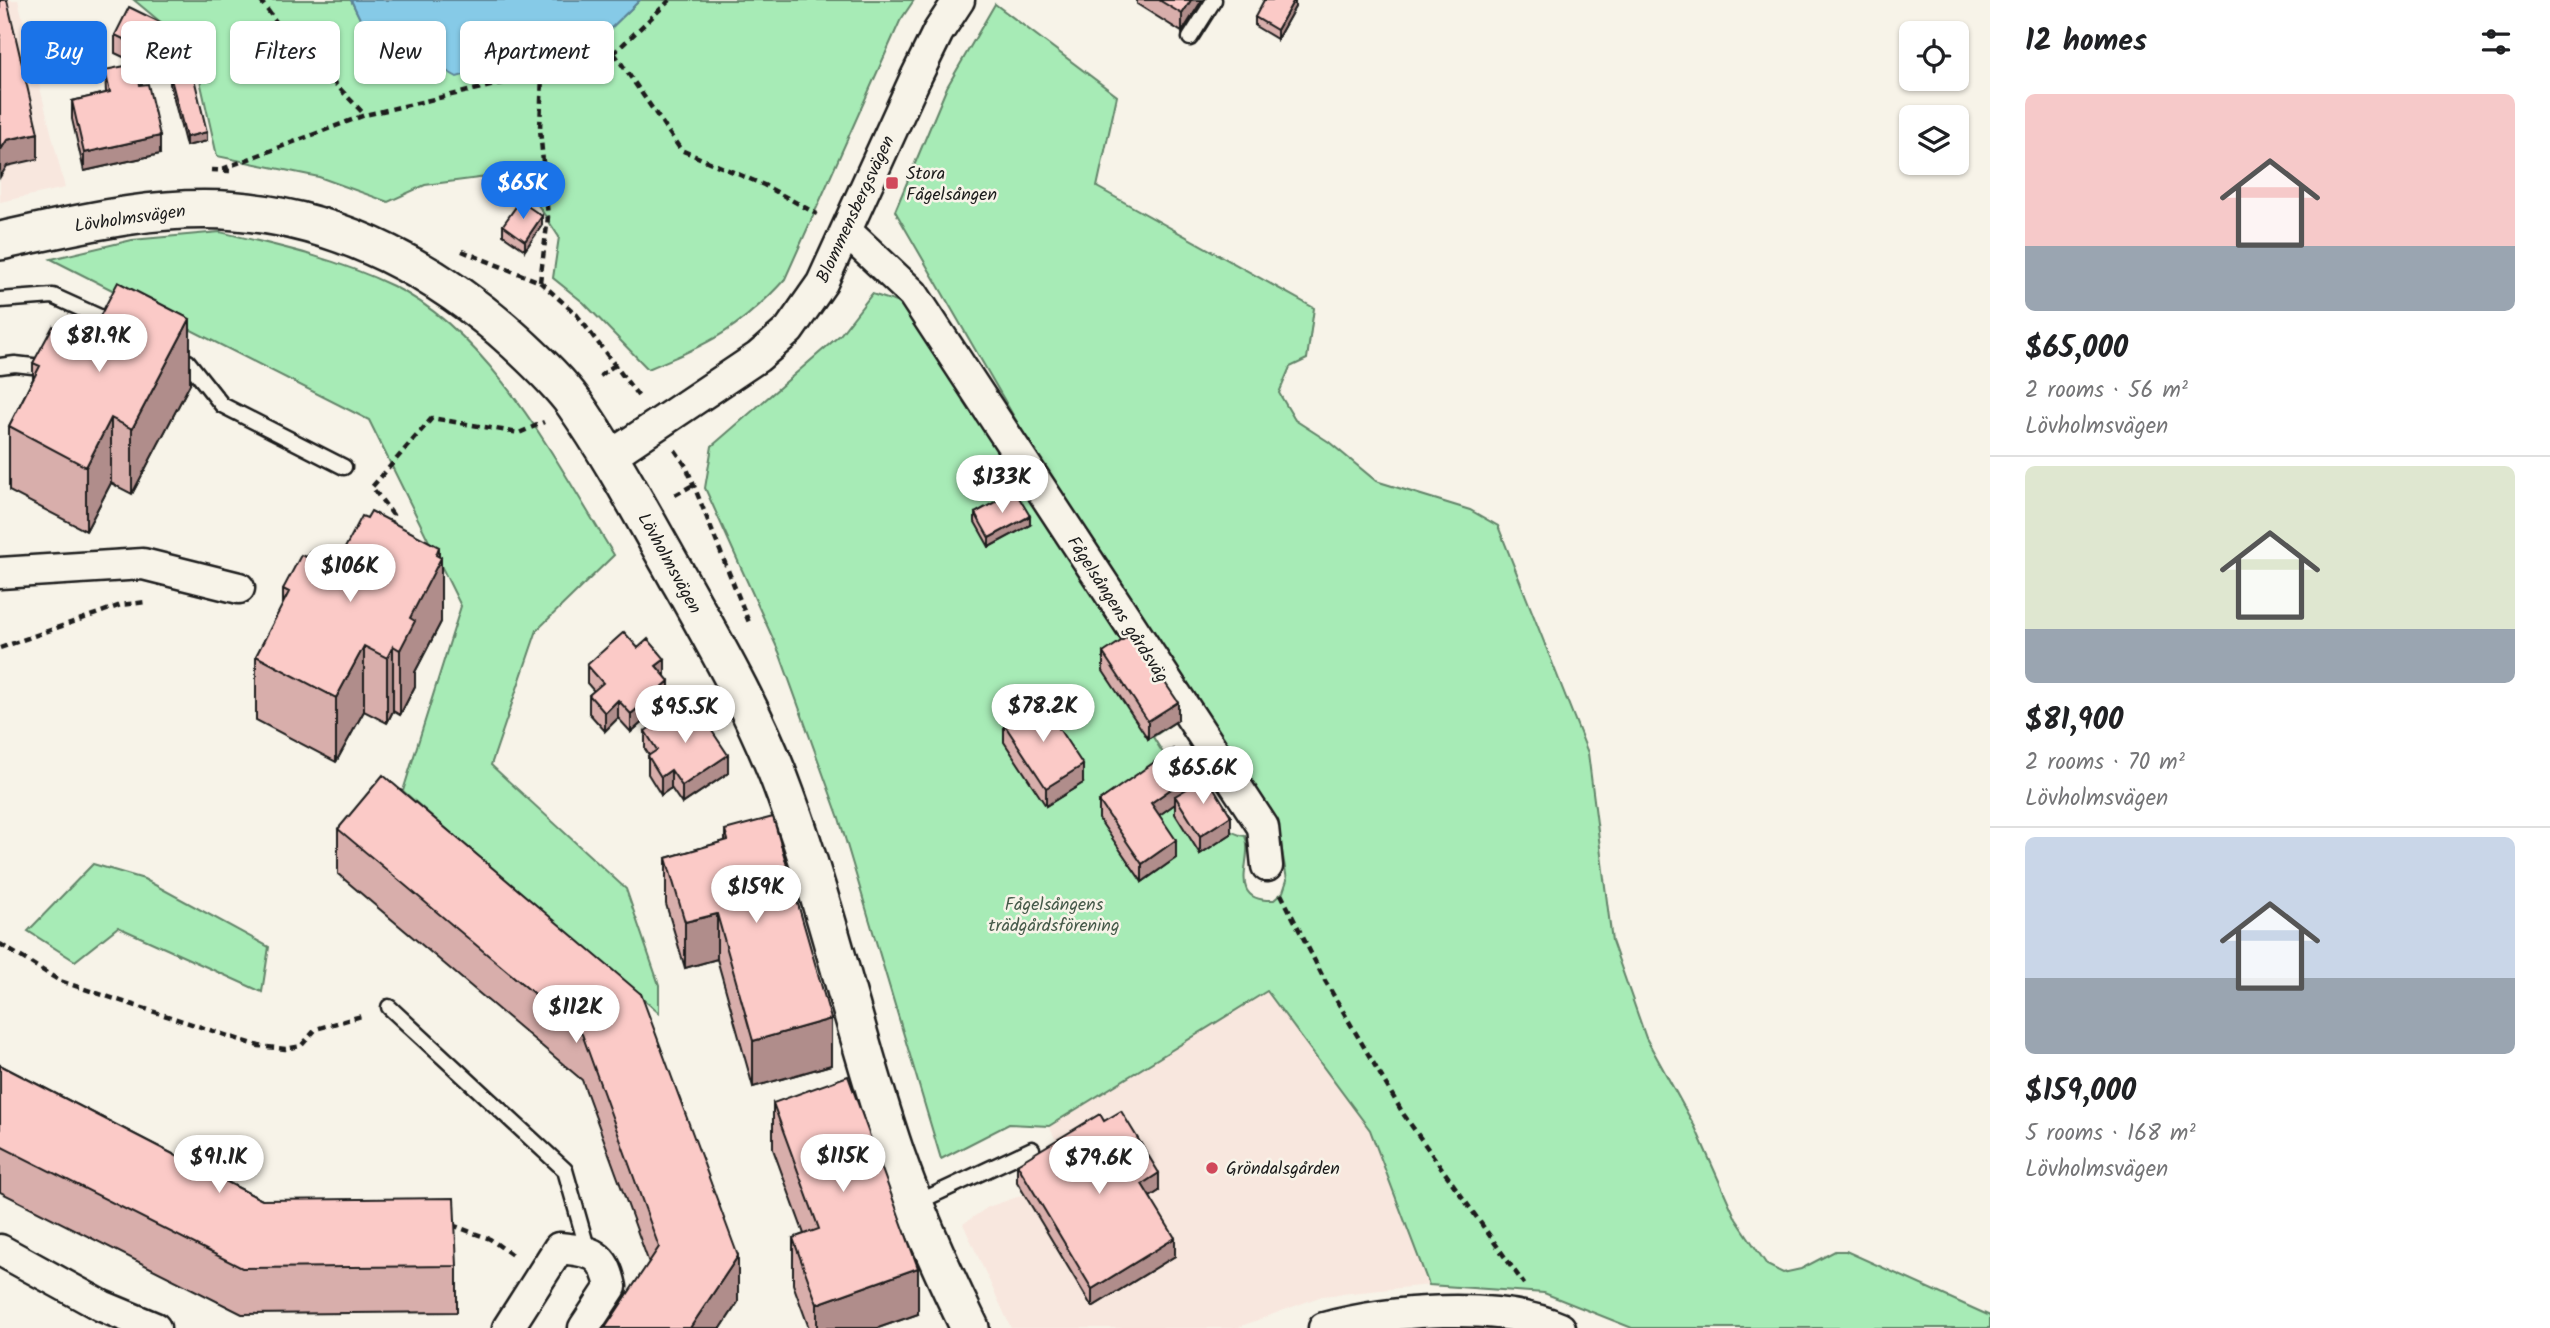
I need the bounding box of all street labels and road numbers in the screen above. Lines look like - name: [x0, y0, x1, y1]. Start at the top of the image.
- street label: Blommensbergsvägen: [809, 131, 903, 288]
- street label: Lövholmsvägen: [73, 197, 188, 242]
- street label: Lövholmsvägen: [629, 508, 709, 620]
- street label: Fågelsångens gårdsväg: [1058, 531, 1175, 689]

